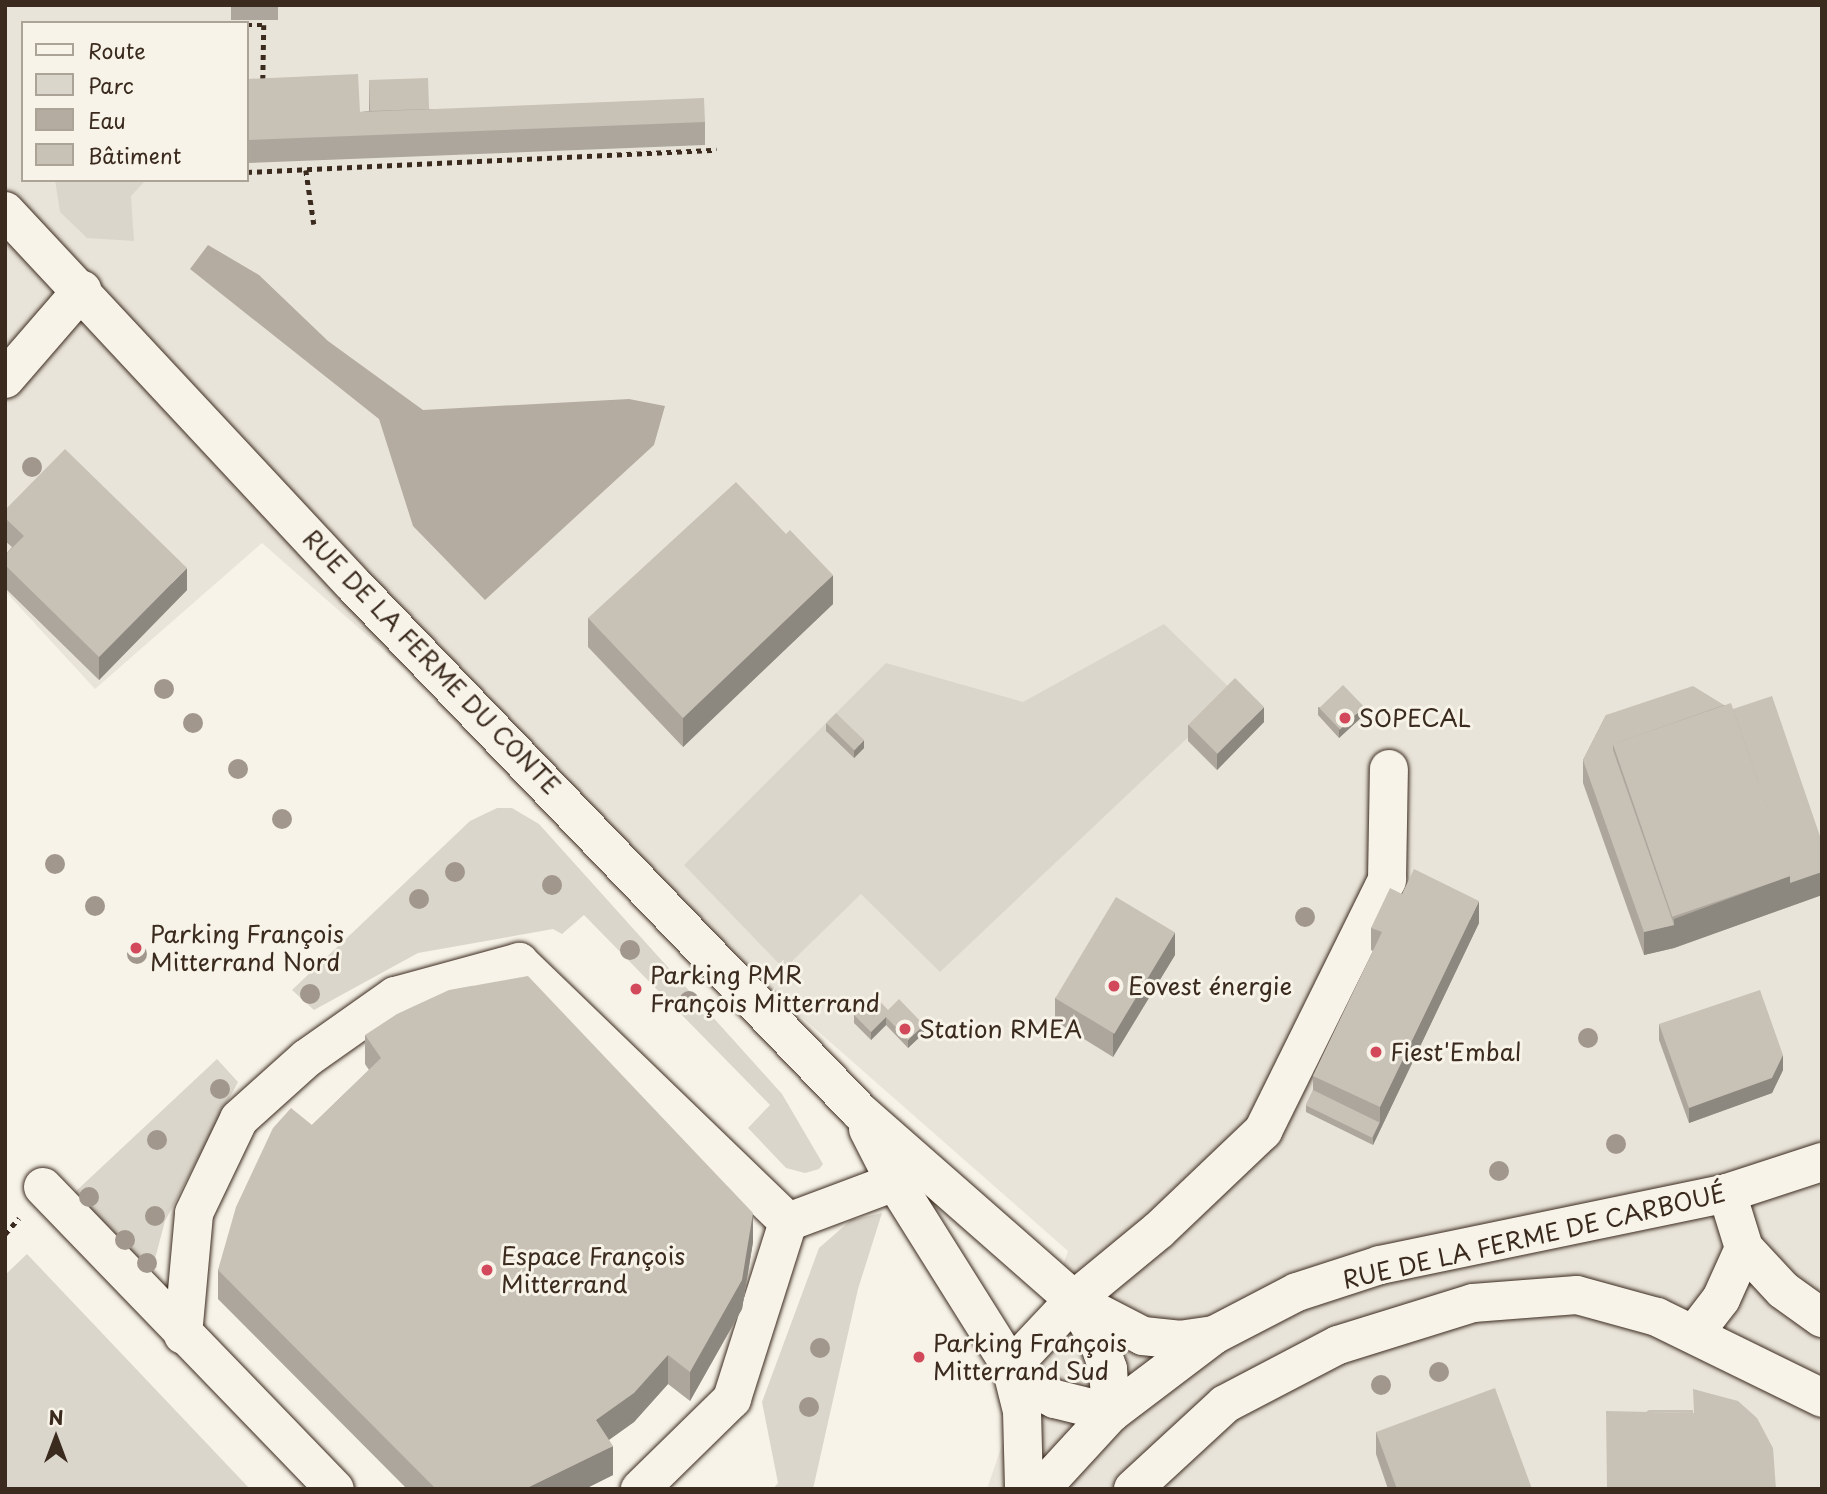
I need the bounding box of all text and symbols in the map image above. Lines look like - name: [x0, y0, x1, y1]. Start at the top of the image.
- legend: [21, 21, 248, 182]
- text: Route: [88, 34, 146, 66]
- text: Parc: [88, 69, 134, 101]
- text: Eau: [88, 104, 126, 136]
- text: Bâtiment: [88, 139, 181, 171]
- street label: RUE DE LA FERME DU CONTE: [296, 521, 568, 803]
- place label: SOPECAL: [1359, 704, 1471, 732]
- marker: SOPECAL: [1337, 710, 1353, 726]
- place label: Parking François Mitterrand Nord: [150, 920, 344, 976]
- marker: Parking François Mitterrand Nord: [128, 940, 144, 956]
- place label: Parking PMR François Mitterrand: [650, 961, 881, 1017]
- place label: Eovest énergie: [1128, 972, 1293, 1000]
- marker: Eovest énergie: [1106, 978, 1122, 994]
- marker: Parking PMR François Mitterrand: [628, 981, 644, 997]
- place label: Station RMEA: [919, 1015, 1082, 1043]
- marker: Station RMEA: [897, 1021, 913, 1037]
- place label: Fiest'Embal: [1390, 1038, 1521, 1066]
- marker: Fiest'Embal: [1368, 1044, 1384, 1060]
- street label: RUE DE LA FERME DE CARBOUÉ: [1337, 1177, 1731, 1295]
- place label: Espace François Mitterrand: [501, 1242, 685, 1298]
- marker: Espace François Mitterrand: [479, 1262, 495, 1278]
- place label: Parking François Mitterrand Sud: [933, 1329, 1127, 1385]
- marker: Parking François Mitterrand Sud: [911, 1349, 927, 1365]
- north arrow: [21, 1403, 91, 1473]
- text: N: [48, 1403, 64, 1431]

